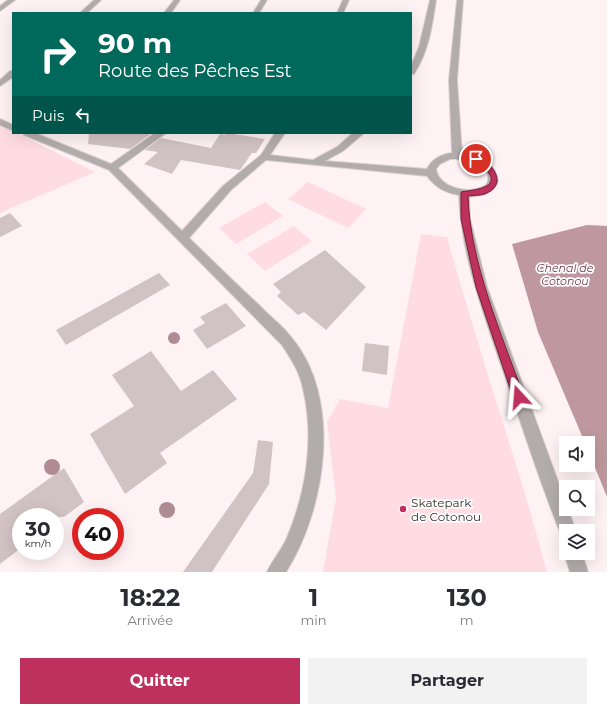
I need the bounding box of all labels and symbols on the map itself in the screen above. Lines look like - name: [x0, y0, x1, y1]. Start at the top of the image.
- pin: [459, 142, 493, 176]
- water label: Chenal de Cotonou: [537, 261, 594, 288]
- position arrow: [498, 376, 540, 418]
- place label: Skatepark de Cotonou: [411, 495, 481, 524]
- marker: Skatepark de Cotonou: [398, 504, 408, 514]
- speed limit sign: 40: [72, 508, 124, 560]

